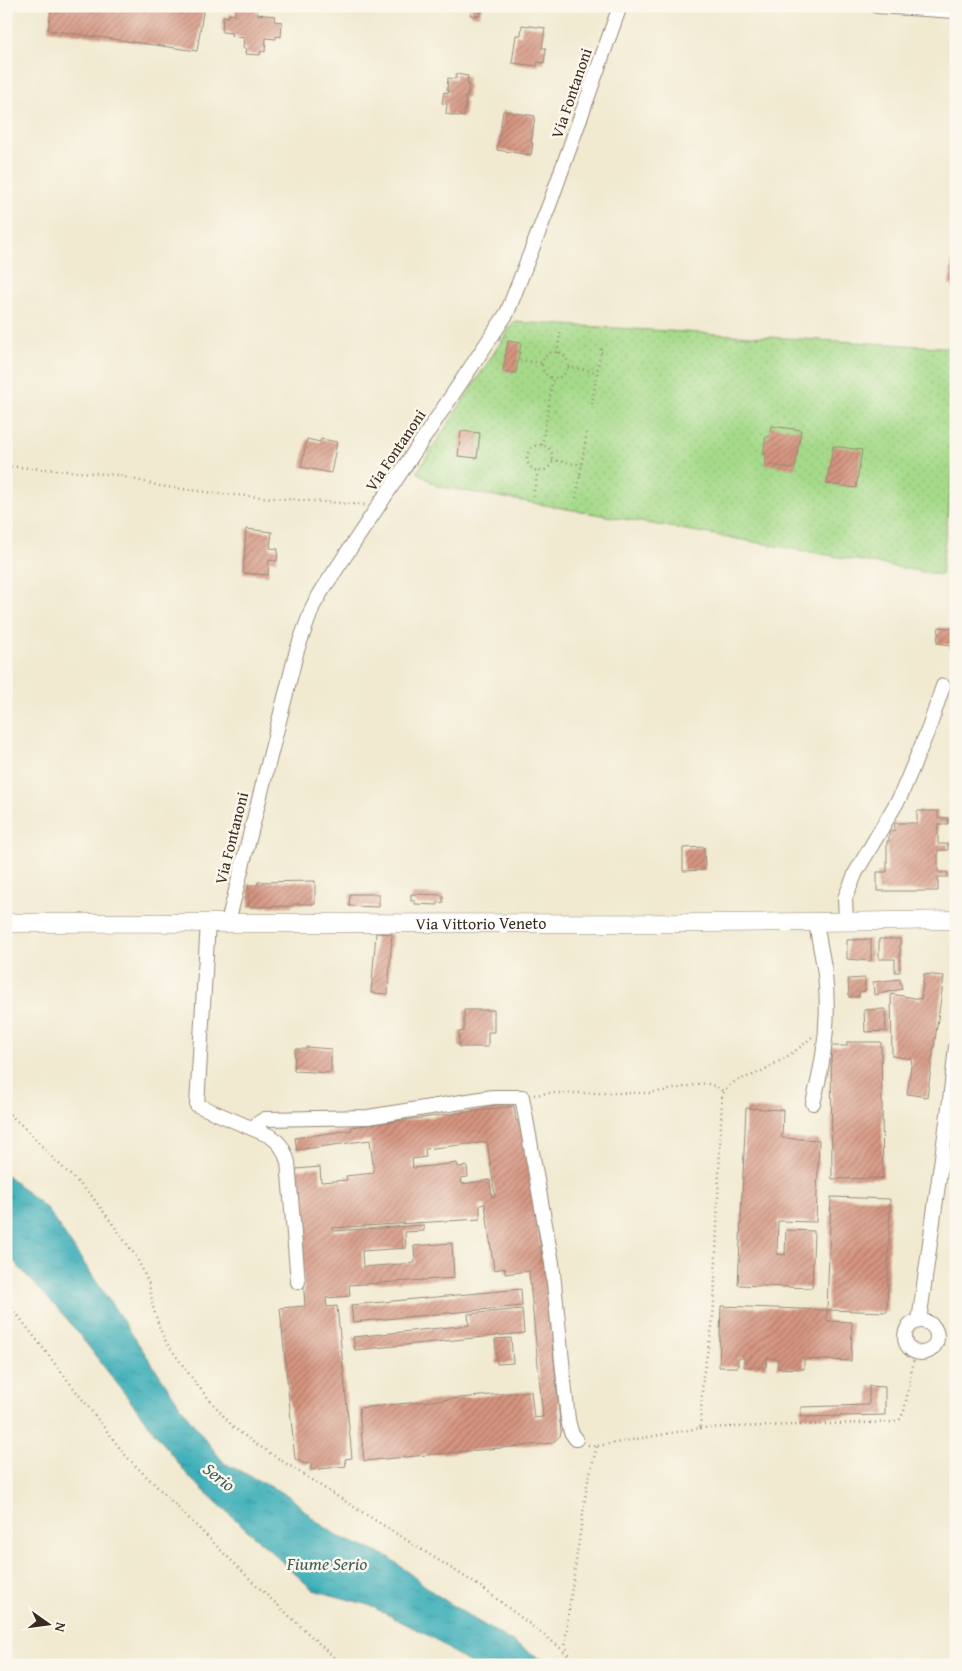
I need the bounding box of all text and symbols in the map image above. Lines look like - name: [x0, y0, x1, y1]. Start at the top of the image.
- street label: Via Fontanoni: [544, 44, 598, 141]
- street label: Via Fontanoni: [359, 404, 432, 496]
- street label: Via Fontanoni: [208, 789, 254, 887]
- street label: Via Vittorio Veneto: [416, 911, 546, 935]
- water label: Serio: [197, 1455, 241, 1498]
- water label: Fiume Serio: [286, 1550, 367, 1577]
- north arrow: [22, 1598, 72, 1648]
- text: N: [50, 1620, 71, 1635]

